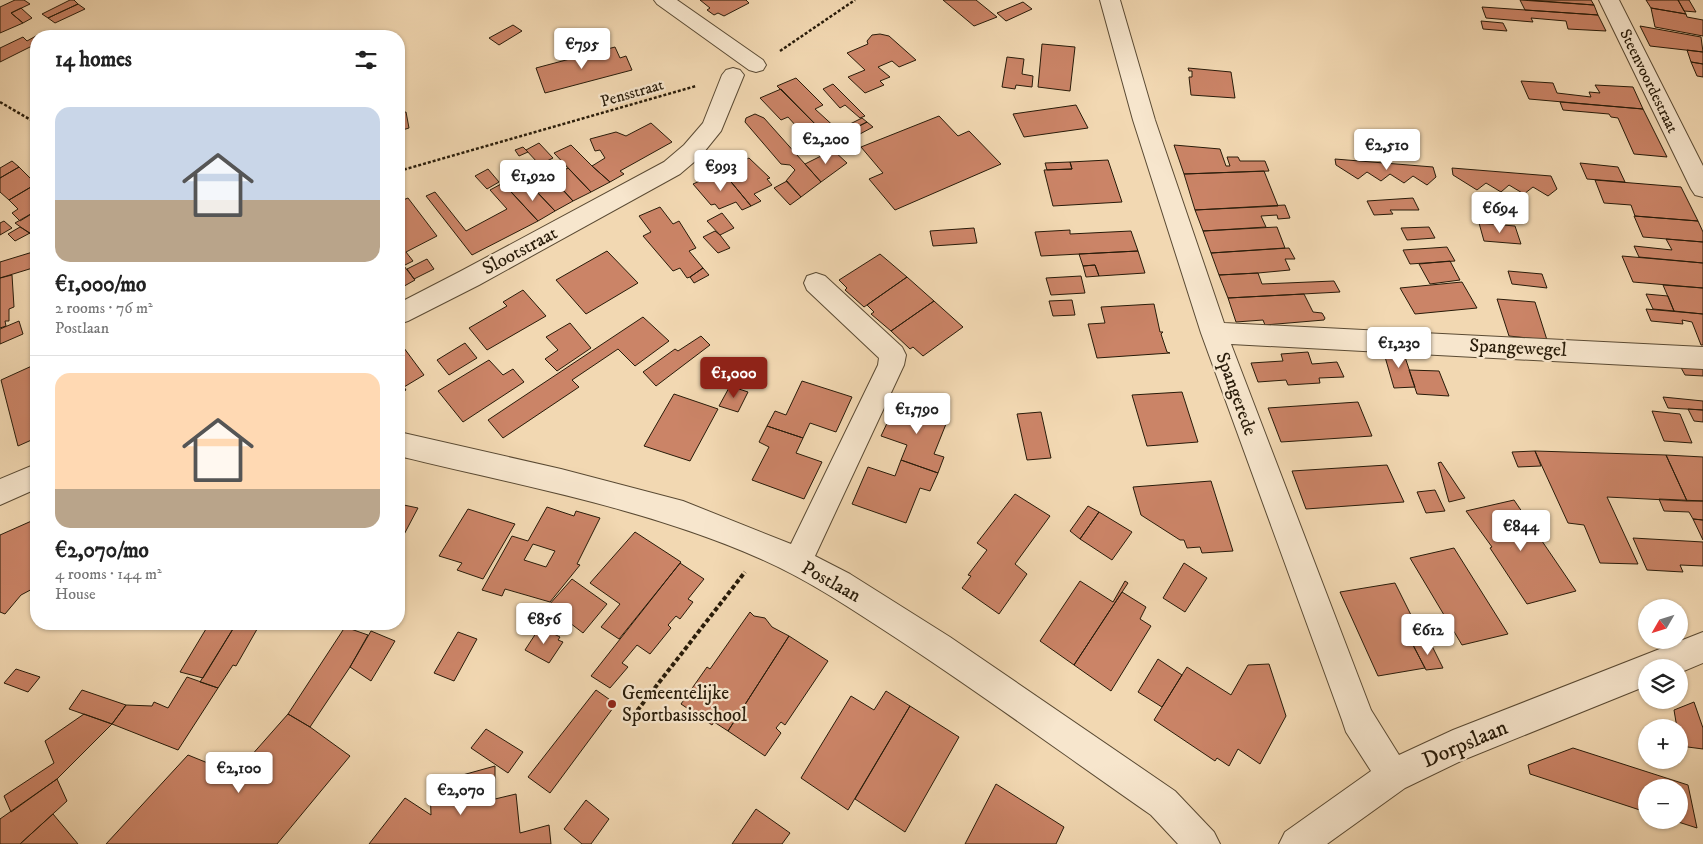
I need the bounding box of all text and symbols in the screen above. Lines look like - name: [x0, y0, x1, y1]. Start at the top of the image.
- street label: Steenvoordestraat: [1615, 26, 1683, 136]
- pin: €795: [552, 28, 612, 70]
- text: €795: [565, 34, 599, 54]
- icon: filters: [352, 46, 380, 74]
- text: 14 homes: [55, 47, 132, 73]
- street label: Pensstraat: [598, 74, 666, 112]
- pin: €2,200: [785, 122, 867, 165]
- pin: €2,510: [1346, 128, 1428, 171]
- text: €2,200: [803, 129, 849, 149]
- text: €2,510: [1365, 135, 1409, 155]
- icon: home: [173, 140, 263, 230]
- pin: €993: [691, 150, 751, 192]
- text: €993: [705, 156, 737, 176]
- pin: €1,920: [492, 160, 574, 202]
- text: €1,920: [511, 166, 555, 186]
- pin: €694: [1470, 192, 1530, 234]
- text: €694: [1483, 198, 1517, 218]
- street label: Slootstraat: [478, 222, 562, 280]
- text: €1,000/mo: [55, 272, 146, 298]
- text: 2 rooms · 76 m²: [55, 298, 153, 318]
- text: Postlaan: [55, 318, 109, 338]
- pin: €1,230: [1358, 326, 1440, 369]
- text: €1,230: [1378, 333, 1420, 353]
- street label: Spangewegel: [1469, 334, 1568, 362]
- street label: Spangerede: [1210, 349, 1262, 439]
- pin: €1,000: [693, 356, 775, 399]
- text: €1,000: [711, 363, 757, 383]
- pin: €1,790: [876, 392, 958, 435]
- text: €1,790: [895, 399, 939, 419]
- icon: home: [173, 405, 263, 495]
- pin: €844: [1491, 510, 1551, 552]
- text: €844: [1503, 516, 1539, 536]
- text: €2,070/mo: [55, 538, 149, 564]
- street label: Postlaan: [797, 556, 865, 608]
- text: 4 rooms · 144 m²: [55, 564, 162, 584]
- text: House: [55, 584, 96, 604]
- north arrow: [1638, 599, 1688, 649]
- map controls: [1638, 599, 1688, 829]
- pin: €856: [514, 602, 574, 645]
- text: €856: [527, 609, 561, 629]
- pin: €612: [1398, 614, 1458, 656]
- text: €612: [1412, 620, 1444, 640]
- button: layers: [1638, 659, 1688, 709]
- place label: Gemeentelijke Sportbasisschool: [622, 682, 747, 727]
- marker: Gemeentelijke Sportbasisschool: [606, 698, 618, 710]
- street label: Dorpslaan: [1418, 714, 1512, 774]
- button: +: [1638, 719, 1688, 769]
- pin: €2,100: [198, 752, 280, 794]
- text: €2,100: [217, 758, 261, 778]
- pin: €2,070: [420, 774, 502, 816]
- button: −: [1638, 779, 1688, 829]
- text: €2,070: [437, 780, 485, 800]

